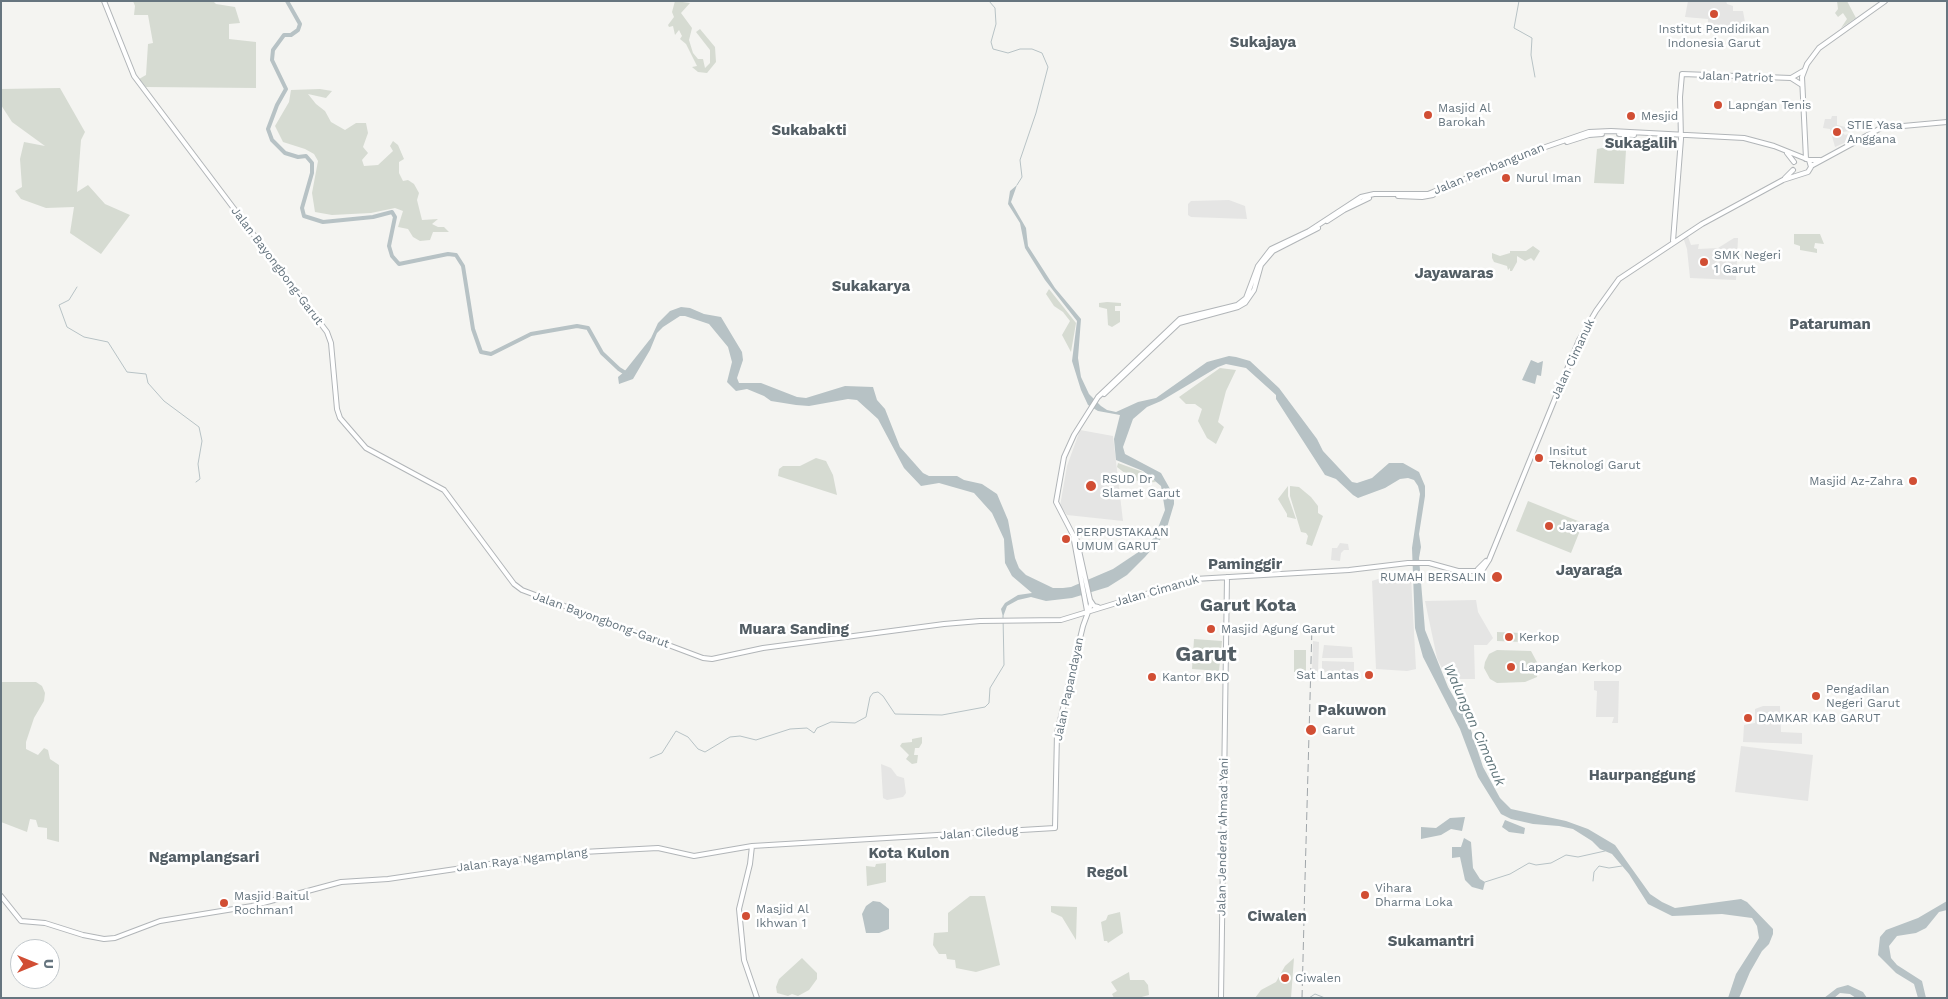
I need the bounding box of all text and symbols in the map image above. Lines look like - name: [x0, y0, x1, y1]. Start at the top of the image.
- marker: Institut Pendidikan Indonesia Garut: [1708, 8, 1720, 20]
- place label: Institut Pendidikan Indonesia Garut: [1659, 22, 1769, 50]
- district label: Sukajaya: [1230, 34, 1296, 52]
- street label: Jalan Patriot: [1699, 69, 1773, 85]
- place label: Lapngan Tenis: [1728, 98, 1811, 112]
- marker: Lapngan Tenis: [1712, 99, 1724, 111]
- place label: Masjid Al Barokah: [1438, 101, 1491, 129]
- marker: Masjid Al Barokah: [1422, 109, 1434, 121]
- place label: Mesjid: [1641, 109, 1678, 123]
- marker: Mesjid: [1625, 110, 1637, 122]
- place label: STIE Yasa Anggana: [1847, 118, 1903, 146]
- district label: Sukabakti: [771, 122, 847, 140]
- marker: STIE Yasa Anggana: [1831, 126, 1843, 138]
- district label: Sukagalih: [1605, 135, 1677, 153]
- street label: Jalan Pembangunan: [1432, 140, 1546, 198]
- place label: Nurul Iman: [1516, 171, 1581, 185]
- marker: Nurul Iman: [1500, 172, 1512, 184]
- street label: Jalan Bayongbong-Garut: [228, 204, 326, 328]
- place label: SMK Negeri 1 Garut: [1714, 248, 1781, 276]
- marker: SMK Negeri 1 Garut: [1698, 256, 1710, 268]
- district label: Jayawaras: [1414, 265, 1494, 283]
- district label: Sukakarya: [832, 278, 910, 296]
- district label: Pataruman: [1789, 316, 1871, 334]
- street label: Jalan Cimanuk: [1548, 317, 1598, 401]
- place label: Insitut Teknologi Garut: [1549, 444, 1641, 472]
- marker: Insitut Teknologi Garut: [1533, 452, 1545, 464]
- place label: RSUD Dr Slamet Garut: [1102, 472, 1180, 500]
- place label: Masjid Az-Zahra: [1809, 474, 1903, 488]
- marker: Masjid Az-Zahra: [1907, 475, 1919, 487]
- marker: RSUD Dr Slamet Garut: [1084, 479, 1098, 493]
- place label: Jayaraga: [1559, 519, 1610, 533]
- marker: Jayaraga: [1543, 520, 1555, 532]
- place label: PERPUSTAKAAN UMUM GARUT: [1076, 525, 1169, 553]
- marker: PERPUSTAKAAN UMUM GARUT: [1060, 533, 1072, 545]
- district label: Paminggir: [1208, 556, 1282, 574]
- district label: Jayaraga: [1556, 562, 1622, 580]
- place label: RUMAH BERSALIN: [1380, 570, 1486, 584]
- marker: RUMAH BERSALIN: [1490, 570, 1504, 584]
- street label: Jalan Cimanuk: [1113, 572, 1201, 610]
- street label: Jalan Bayongbong-Garut: [531, 589, 671, 651]
- district label: Garut Kota: [1200, 595, 1296, 617]
- district label: Muara Sanding: [739, 621, 849, 639]
- place label: Masjid Agung Garut: [1221, 622, 1335, 636]
- marker: Masjid Agung Garut: [1205, 623, 1217, 635]
- place label: Kerkop: [1519, 630, 1559, 644]
- marker: Kerkop: [1503, 631, 1515, 643]
- street label: Jalan Papandayan: [1051, 636, 1087, 742]
- district label: Garut: [1175, 642, 1237, 668]
- place label: Lapangan Kerkop: [1521, 660, 1622, 674]
- water label: Walungan Cimanuk: [1440, 661, 1508, 789]
- marker: Lapangan Kerkop: [1505, 661, 1517, 673]
- place label: Sat Lantas: [1296, 668, 1359, 682]
- marker: Sat Lantas: [1363, 669, 1375, 681]
- place label: Kantor BKD: [1162, 670, 1229, 684]
- marker: Kantor BKD: [1146, 671, 1158, 683]
- place label: Pengadilan Negeri Garut: [1826, 682, 1900, 710]
- marker: Pengadilan Negeri Garut: [1810, 690, 1822, 702]
- district label: Pakuwon: [1318, 702, 1386, 720]
- place label: DAMKAR KAB GARUT: [1758, 711, 1880, 725]
- marker: DAMKAR KAB GARUT: [1742, 712, 1754, 724]
- marker: Garut: [1304, 723, 1318, 737]
- place label: Garut: [1322, 723, 1355, 737]
- street label: Jalan Jenderal Ahmad Yani: [1214, 758, 1232, 916]
- district label: Haurpanggung: [1589, 767, 1695, 785]
- street label: Jalan Ciledug: [939, 823, 1019, 843]
- street label: Jalan Raya Ngamplang: [456, 845, 588, 875]
- district label: Kota Kulon: [868, 845, 950, 863]
- district label: Ngamplangsari: [149, 849, 259, 867]
- district label: Regol: [1086, 864, 1128, 882]
- place label: Vihara Dharma Loka: [1375, 881, 1453, 909]
- place label: Masjid Baitul Rochman1: [234, 889, 309, 917]
- marker: Vihara Dharma Loka: [1359, 889, 1371, 901]
- marker: Masjid Baitul Rochman1: [218, 897, 230, 909]
- place label: Masjid Al Ikhwan 1: [756, 902, 809, 930]
- district label: Ciwalen: [1247, 908, 1307, 926]
- marker: Masjid Al Ikhwan 1: [740, 910, 752, 922]
- district label: Sukamantri: [1388, 933, 1474, 951]
- north arrow: [10, 939, 60, 989]
- text: U: [41, 959, 57, 969]
- place label: Ciwalen: [1295, 971, 1341, 985]
- marker: Ciwalen: [1279, 972, 1291, 984]

